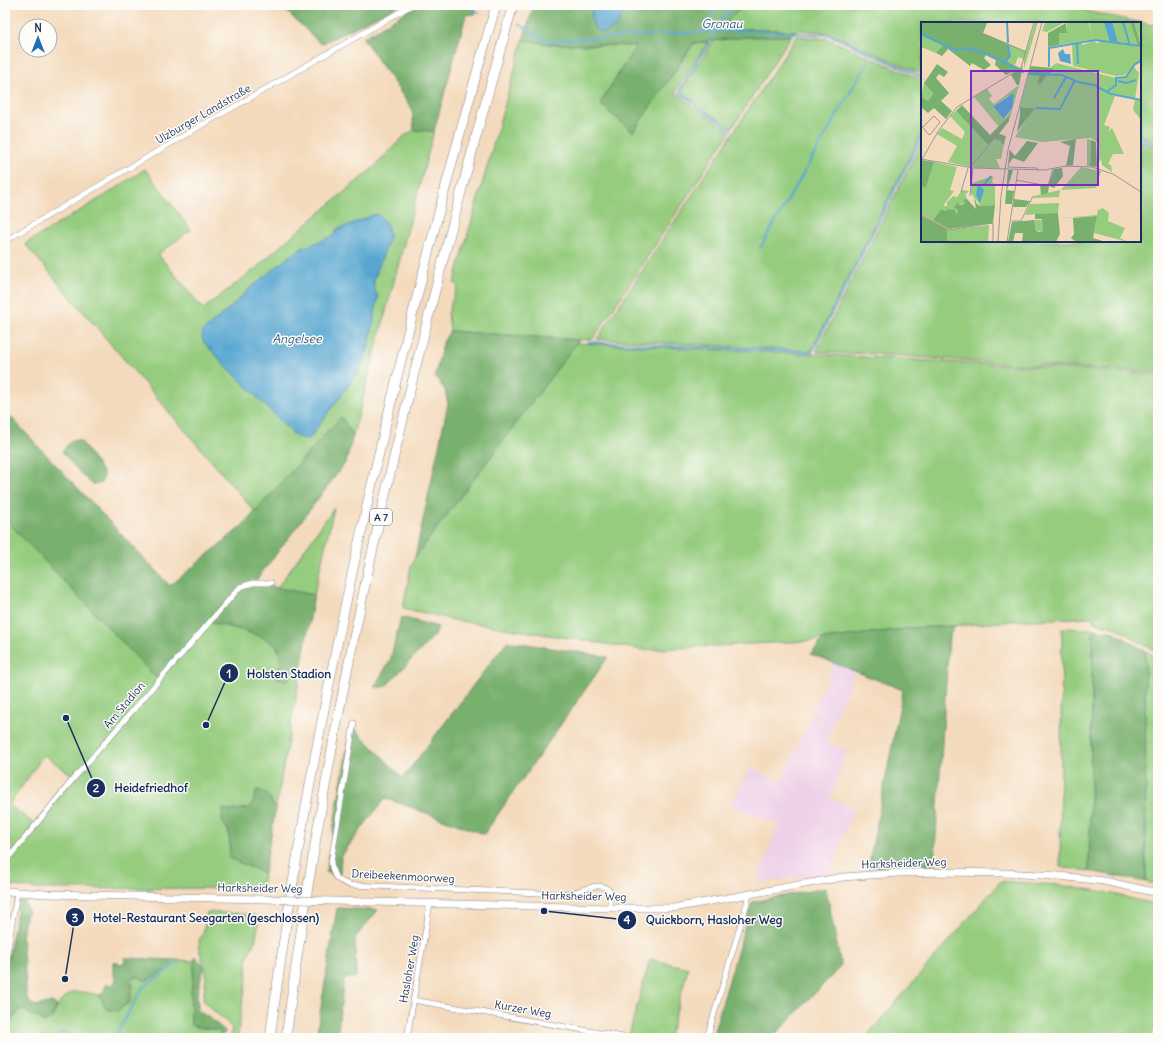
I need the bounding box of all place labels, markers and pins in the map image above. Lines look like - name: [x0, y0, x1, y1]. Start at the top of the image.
- callout: Holsten Stadion: [219, 661, 339, 685]
- callout: Heidefriedhof: [86, 776, 196, 800]
- callout: Hotel-Restaurant Seegarten (geschlossen): [65, 905, 327, 929]
- callout: Quickborn, Hasloher Weg: [617, 908, 790, 932]

